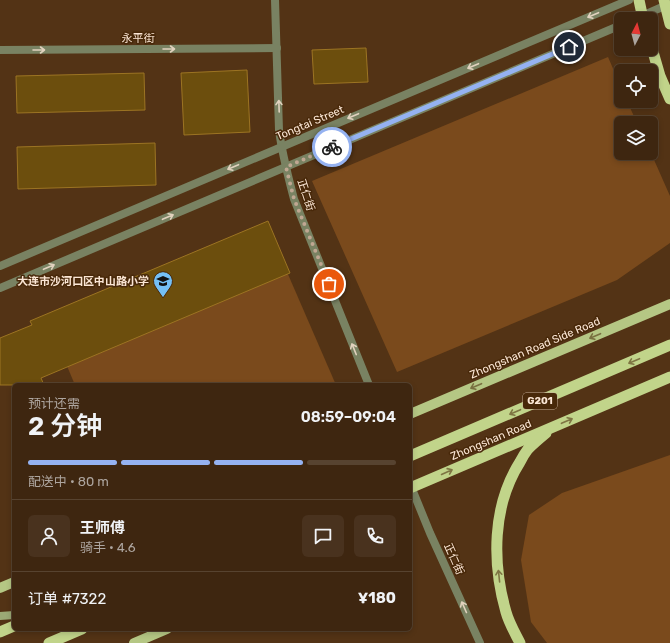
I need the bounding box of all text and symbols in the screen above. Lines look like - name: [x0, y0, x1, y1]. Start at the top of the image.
- one-way arrow: [587, 12, 599, 19]
- north arrow: [614, 12, 658, 56]
- map controls: [614, 12, 658, 160]
- pin: [552, 30, 586, 64]
- street label: 永平街: [122, 32, 155, 45]
- icon: home: [558, 36, 580, 58]
- one-way arrow: [162, 45, 175, 53]
- one-way arrow: [32, 46, 45, 54]
- one-way arrow: [467, 63, 479, 70]
- button: locate: [614, 64, 658, 108]
- one-way arrow: [275, 100, 282, 113]
- street label: Tongtai Street: [274, 103, 346, 143]
- one-way arrow: [348, 113, 360, 121]
- button: layers: [614, 116, 658, 160]
- courier: [312, 127, 352, 167]
- icon: bike: [321, 136, 343, 158]
- one-way arrow: [228, 164, 240, 171]
- street label: 正仁街: [295, 177, 317, 213]
- one-way arrow: [162, 212, 174, 220]
- one-way arrow: [42, 263, 54, 271]
- pin: [312, 267, 346, 301]
- school or university icon: 大连市沙河口区中山路小学: [152, 270, 174, 298]
- icon: bag: [318, 273, 340, 295]
- place label: 大连市沙河口区中山路小学: [17, 275, 149, 288]
- street label: Zhongshan Road Side Road: [468, 315, 602, 381]
- one-way arrow: [590, 332, 602, 340]
- one-way arrow: [350, 343, 358, 355]
- one-way arrow: [629, 357, 641, 365]
- one-way arrow: [470, 383, 482, 391]
- road number: G201: [523, 393, 557, 409]
- text: 预计还需: [28, 396, 80, 411]
- text: 08:59–09:04: [301, 408, 396, 426]
- one-way arrow: [509, 409, 521, 416]
- text: 2 分钟: [28, 411, 102, 442]
- street label: Zhongshan Road: [449, 417, 533, 463]
- one-way arrow: [560, 417, 572, 424]
- one-way arrow: [441, 468, 453, 476]
- text: 配送中 · 80 m: [28, 474, 109, 489]
- button: person: [28, 515, 70, 557]
- button: chat: [302, 515, 344, 557]
- button: phone: [354, 515, 396, 557]
- text: 王师傅: [80, 519, 125, 537]
- text: 骑手 · 4.6: [80, 540, 136, 555]
- street label: 正仁街: [441, 541, 467, 577]
- one-way arrow: [495, 570, 503, 583]
- text: ¥180: [358, 589, 396, 607]
- text: 订单 #7322: [28, 590, 106, 608]
- one-way arrow: [460, 602, 467, 614]

